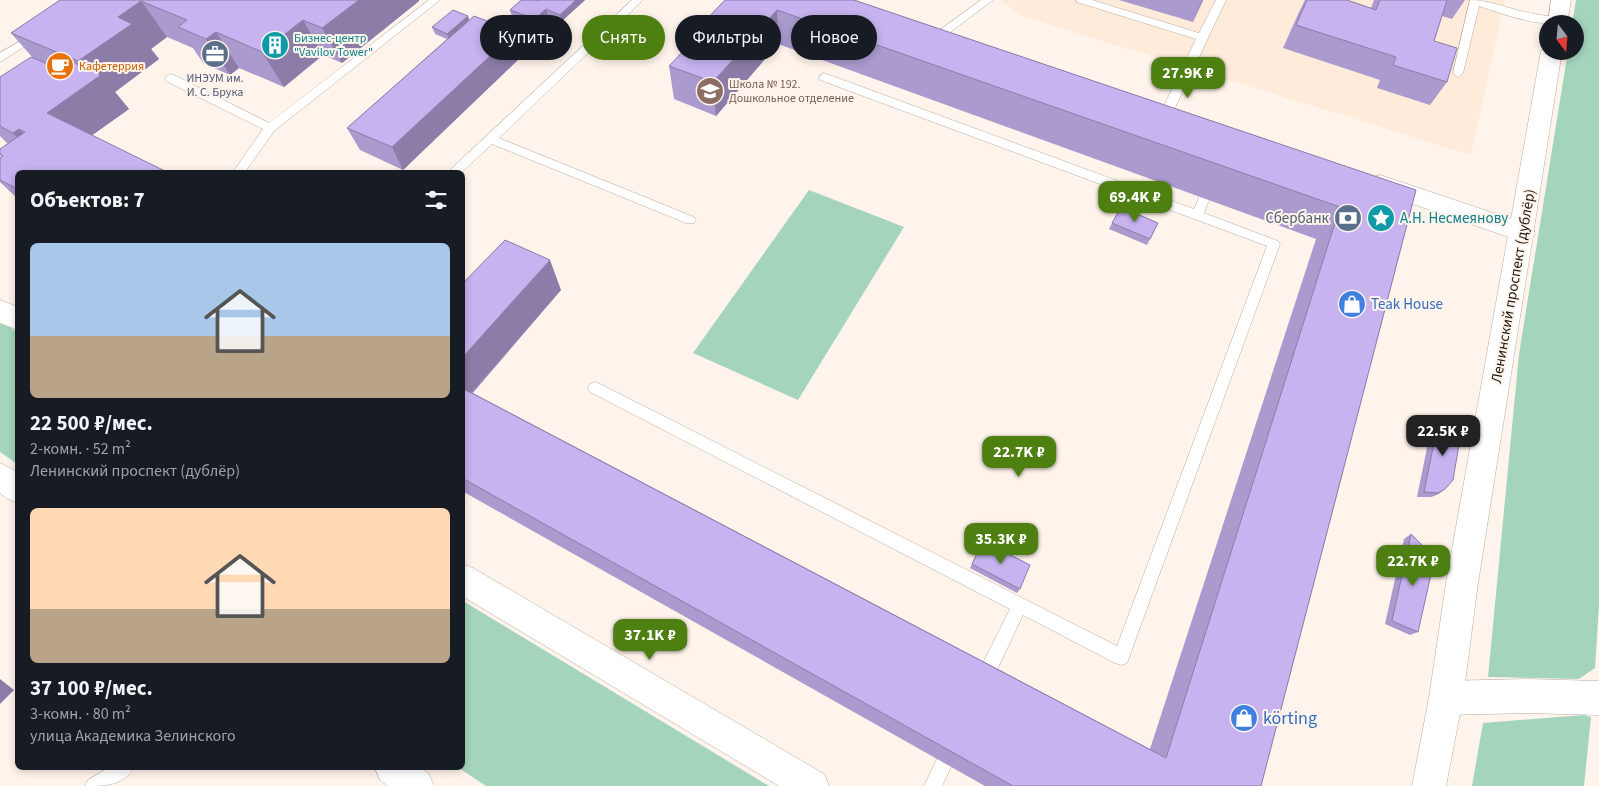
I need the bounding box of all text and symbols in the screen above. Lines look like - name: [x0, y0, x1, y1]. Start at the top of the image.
- chip: Купить: [480, 15, 572, 60]
- chip: Снять: [582, 15, 665, 60]
- chip: Фильтры: [675, 15, 781, 60]
- chip: Новое: [791, 15, 877, 60]
- north arrow: [1539, 15, 1584, 60]
- map controls: [1539, 15, 1584, 60]
- building icon: Бизнес-центр "Vavilov Tower": [260, 30, 290, 60]
- place label: Бизнес-центр "Vavilov Tower": [294, 30, 373, 61]
- office icon: ИНЭУМ им. И. С. Брука: [200, 39, 230, 69]
- cafe icon: Кафетеррия: [45, 51, 75, 81]
- pin: 27.9K ₽: [1142, 56, 1234, 99]
- place label: Кафетеррия: [79, 58, 144, 75]
- text: 27.9K ₽: [1162, 62, 1214, 84]
- place label: ИНЭУМ им. И. С. Брука: [186, 70, 244, 101]
- school or university icon: Школа № 192. Дошкольное отделение: [695, 76, 725, 106]
- place label: Школа № 192. Дошкольное отделение: [729, 76, 854, 107]
- pin: 69.4K ₽: [1089, 180, 1181, 223]
- text: Объектов: 7: [30, 185, 145, 215]
- icon: filters: [422, 186, 450, 214]
- text: 69.4K ₽: [1109, 186, 1161, 208]
- street label: Ленинский проспект (дублёр): [1486, 187, 1541, 385]
- bank icon: Сбербанк: [1333, 203, 1363, 233]
- place icon: А.Н. Несмеянову: [1366, 203, 1396, 233]
- place label: Сбербанк: [1265, 208, 1330, 229]
- place label: А.Н. Несмеянову: [1400, 208, 1508, 229]
- icon: home: [195, 276, 285, 366]
- shop icon: Teak House: [1337, 289, 1367, 319]
- place label: Teak House: [1371, 294, 1443, 315]
- text: 22 500 ₽/мес.: [30, 408, 153, 438]
- pin: 22.5K ₽: [1397, 414, 1489, 457]
- text: 22.5K ₽: [1417, 420, 1469, 442]
- pin: 22.7K ₽: [973, 436, 1065, 478]
- text: 2-комн. · 52 m²: [30, 438, 131, 460]
- text: 22.7K ₽: [993, 441, 1045, 463]
- text: Ленинский проспект (дублёр): [30, 460, 240, 482]
- pin: 35.3K ₽: [955, 522, 1047, 565]
- text: 35.3K ₽: [975, 528, 1027, 550]
- icon: home: [195, 541, 285, 631]
- pin: 22.7K ₽: [1367, 544, 1459, 587]
- text: 22.7K ₽: [1387, 550, 1439, 572]
- pin: 37.1K ₽: [604, 618, 696, 661]
- text: 37.1K ₽: [624, 624, 676, 646]
- text: 37 100 ₽/мес.: [30, 673, 153, 703]
- text: 3-комн. · 80 m²: [30, 703, 131, 725]
- shop icon: körting: [1229, 703, 1259, 733]
- place label: körting: [1263, 706, 1317, 731]
- text: улица Академика Зелинского: [30, 725, 236, 747]

